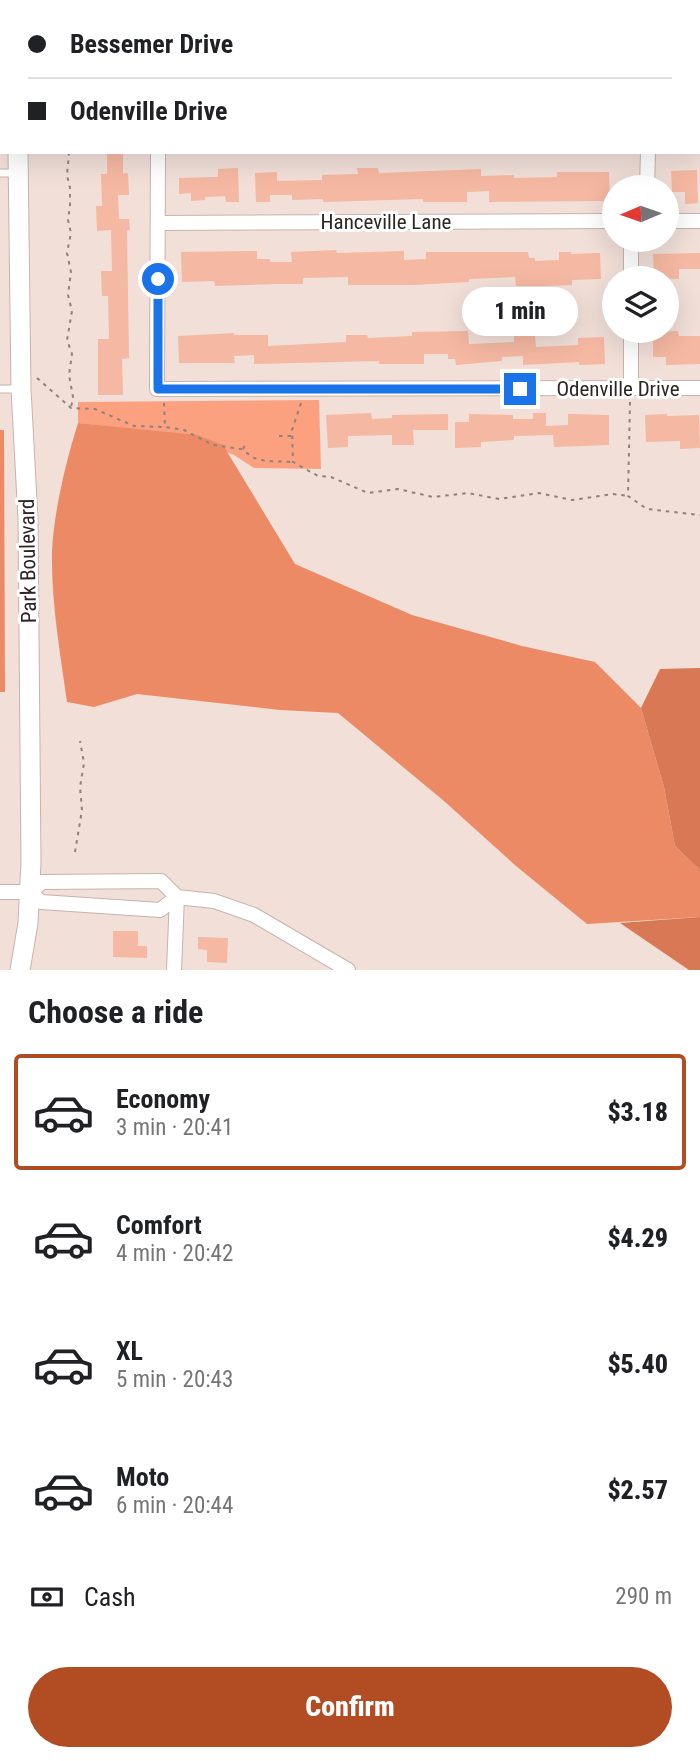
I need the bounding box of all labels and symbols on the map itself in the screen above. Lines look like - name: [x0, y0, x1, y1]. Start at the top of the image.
- north arrow: [602, 175, 679, 252]
- street label: Hanceville Lane: [321, 210, 452, 234]
- route start: [142, 263, 174, 295]
- callout: 1 min: [462, 288, 578, 336]
- route end: [504, 373, 536, 405]
- street label: Odenville Drive: [556, 377, 680, 401]
- street label: Park Boulevard: [15, 499, 41, 623]

